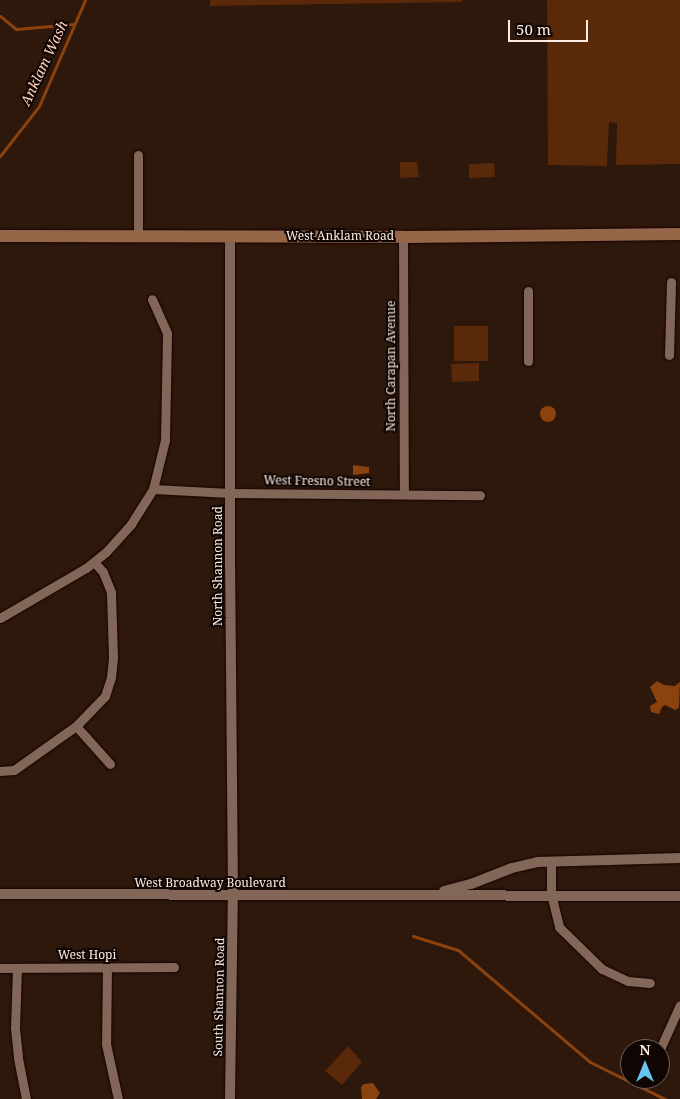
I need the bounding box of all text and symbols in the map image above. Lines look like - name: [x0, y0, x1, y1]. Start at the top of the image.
- scale bar: [510, 10, 590, 42]
- water label: Anklam Wash: [17, 18, 71, 108]
- text: 50 m: [516, 19, 551, 39]
- street label: West Anklam Road: [286, 229, 394, 243]
- street label: North Carapan Avenue: [384, 301, 398, 431]
- street label: West Fresno Street: [263, 473, 371, 489]
- street label: North Shannon Road: [211, 506, 225, 626]
- street label: West Broadway Boulevard: [134, 876, 286, 890]
- street label: South Shannon Road: [211, 937, 227, 1057]
- street label: West Hopi: [58, 948, 116, 962]
- north arrow: [620, 1039, 670, 1089]
- text: N: [639, 1040, 651, 1059]

